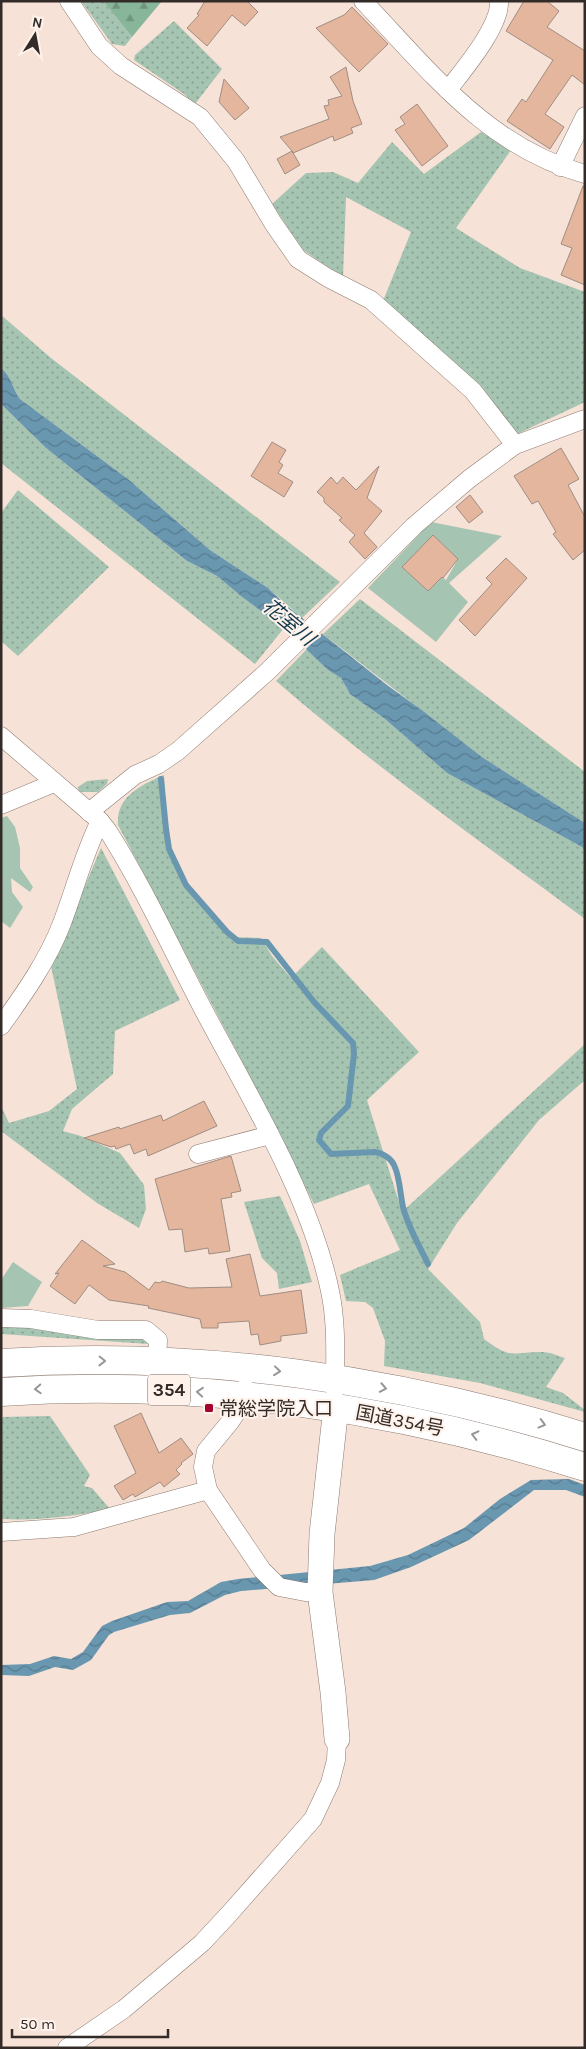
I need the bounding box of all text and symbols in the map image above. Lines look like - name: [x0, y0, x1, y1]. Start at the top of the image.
- north arrow: [10, 10, 60, 60]
- text: N: [31, 13, 44, 32]
- water label: 花室川: [258, 594, 321, 652]
- one-way arrow: [99, 1356, 107, 1366]
- one-way arrow: [273, 1365, 281, 1376]
- road number: 354: [148, 1374, 190, 1406]
- one-way arrow: [379, 1382, 388, 1392]
- one-way arrow: [34, 1384, 42, 1395]
- one-way arrow: [196, 1387, 204, 1398]
- place label: 常総学院入口: [219, 1398, 333, 1420]
- marker: 常総学院入口: [203, 1402, 215, 1414]
- street label: 国道354号: [354, 1402, 446, 1440]
- one-way arrow: [537, 1418, 546, 1429]
- one-way arrow: [470, 1430, 479, 1441]
- scale bar: [12, 2006, 169, 2038]
- text: 50 m: [20, 2015, 55, 2033]

